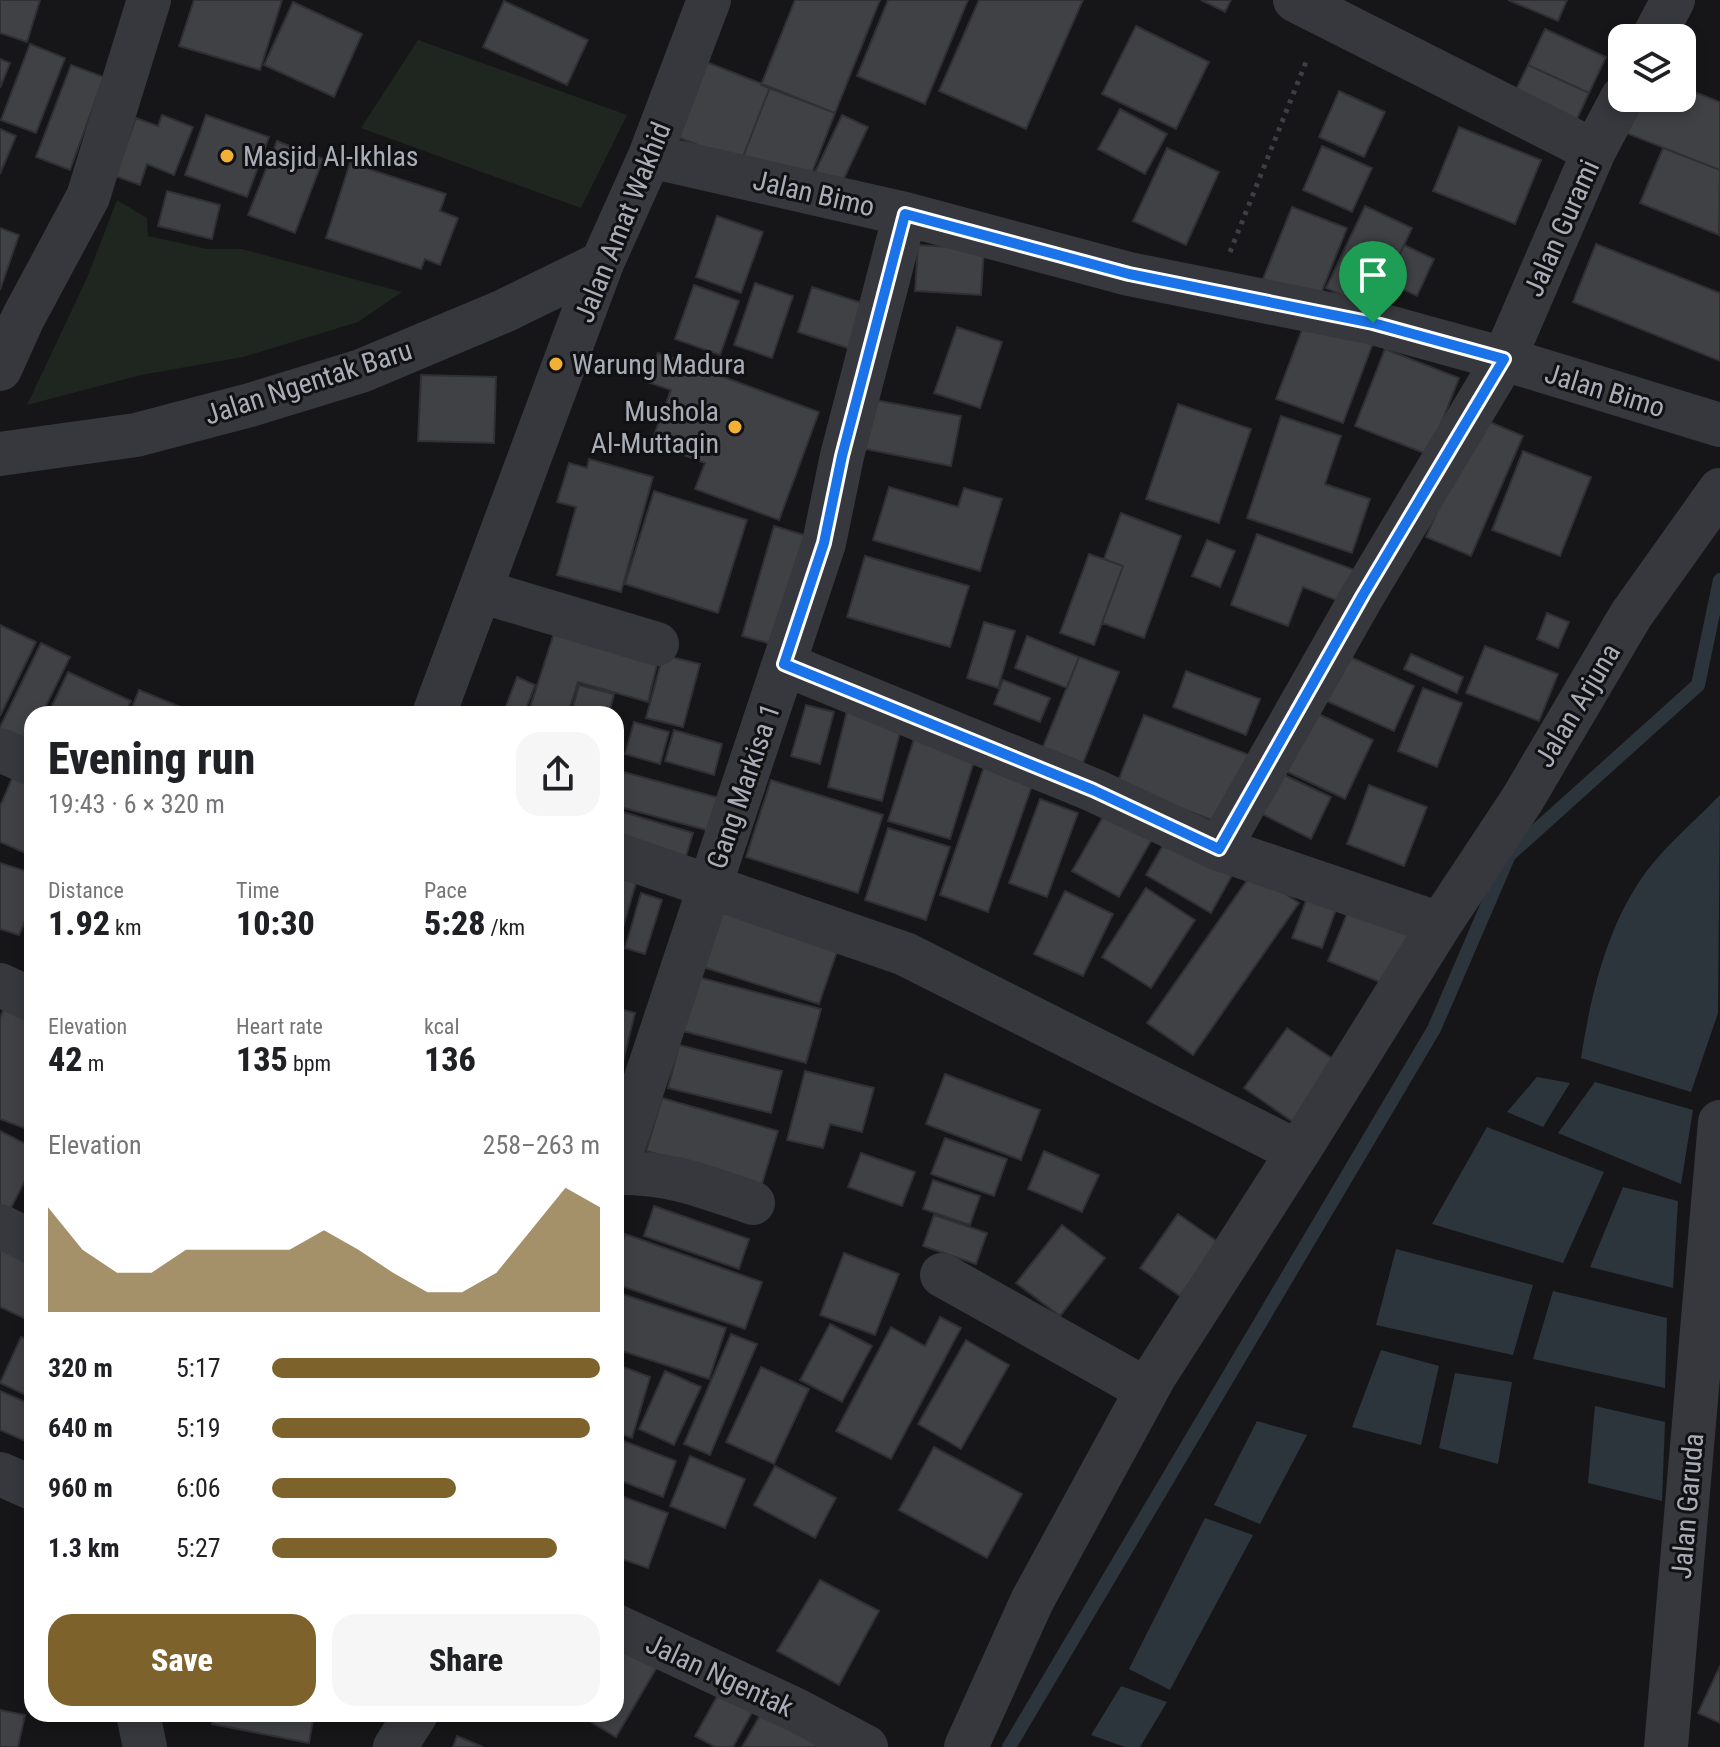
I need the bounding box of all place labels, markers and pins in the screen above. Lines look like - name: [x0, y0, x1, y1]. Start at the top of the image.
- place label: Masjid Al-Ikhlas: [243, 140, 419, 173]
- marker: Masjid Al-Ikhlas: [218, 147, 236, 165]
- pin: [1339, 241, 1407, 323]
- place label: Warung Madura: [572, 348, 746, 381]
- marker: Warung Madura: [547, 355, 565, 373]
- place label: Mushola Al-Muttaqin: [591, 395, 719, 460]
- marker: Mushola Al-Muttaqin: [726, 418, 744, 436]

